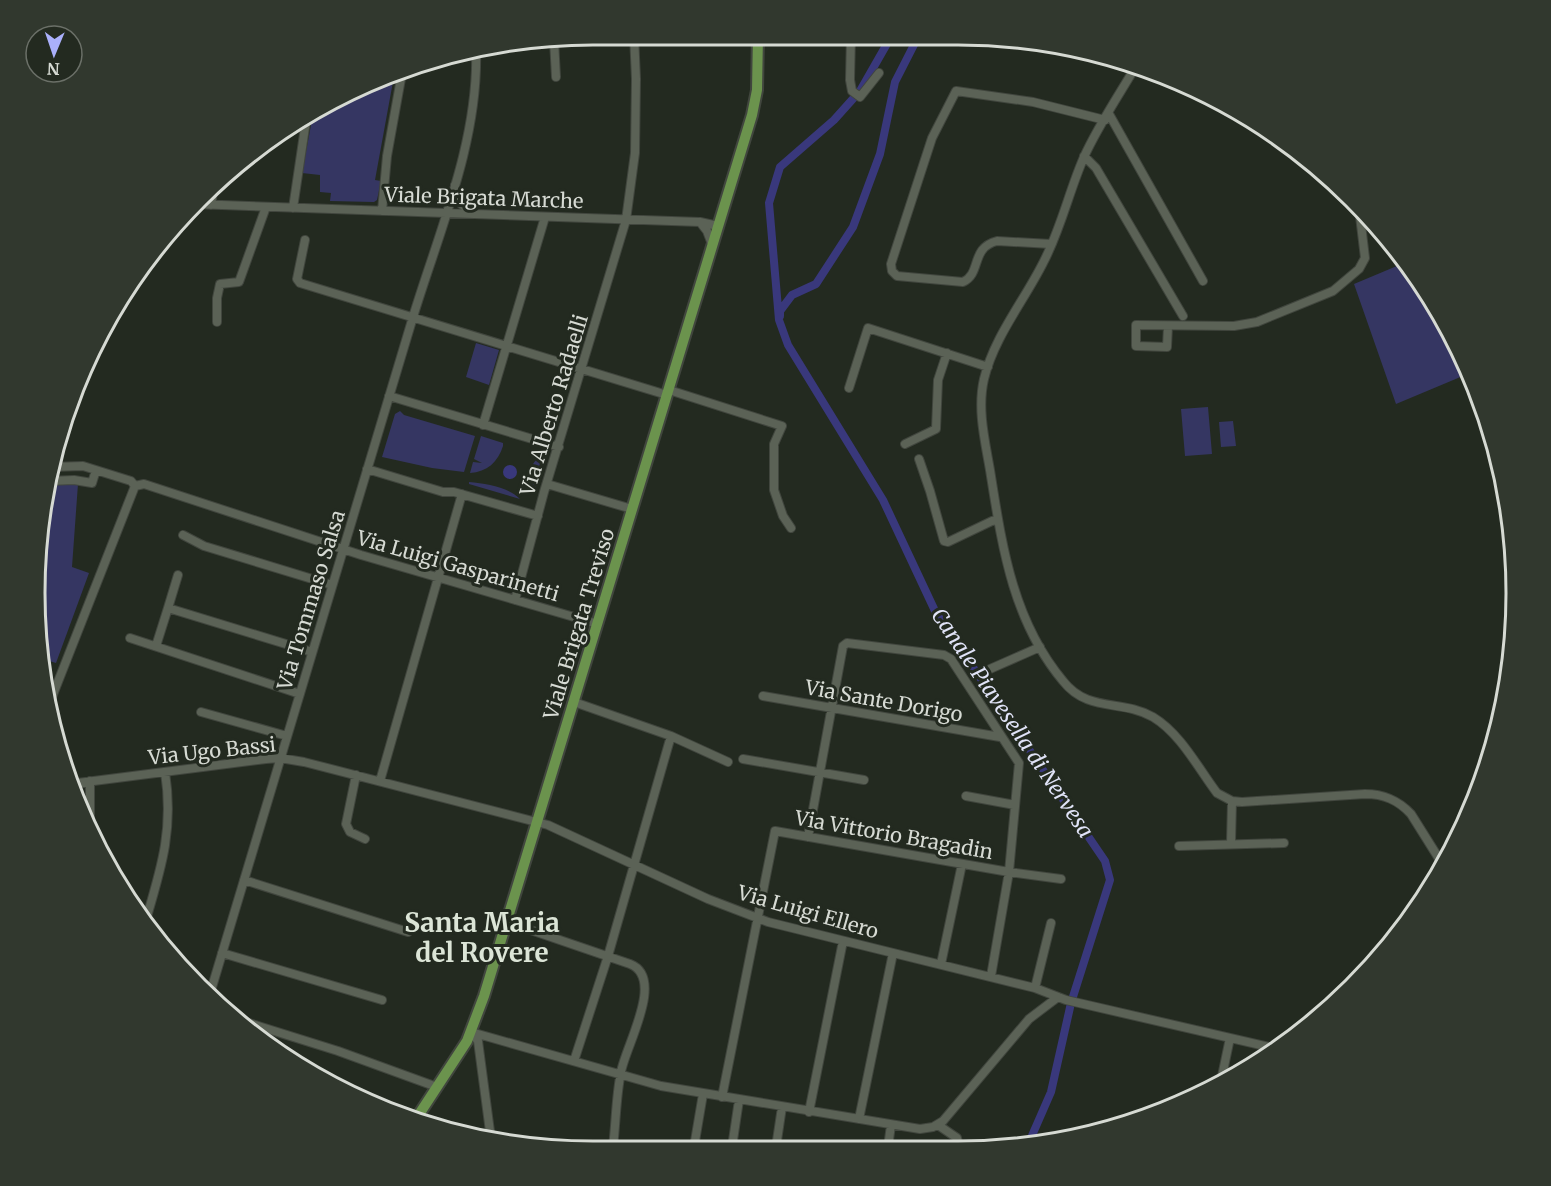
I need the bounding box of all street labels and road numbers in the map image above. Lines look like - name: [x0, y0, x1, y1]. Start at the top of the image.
- street label: Viale Brigata Marche: [383, 182, 584, 213]
- street label: Via Alberto Radaelli: [514, 311, 593, 500]
- street label: Via Tommaso Salsa: [271, 507, 350, 694]
- street label: Via Luigi Gasparinetti: [353, 524, 562, 606]
- street label: Viale Brigata Treviso: [537, 525, 620, 724]
- street label: Via Sante Dorigo: [802, 674, 965, 727]
- street label: Via Ugo Bassi: [146, 731, 277, 770]
- street label: Via Vittorio Bragadin: [792, 805, 995, 864]
- street label: Via Luigi Ellero: [734, 879, 882, 944]

